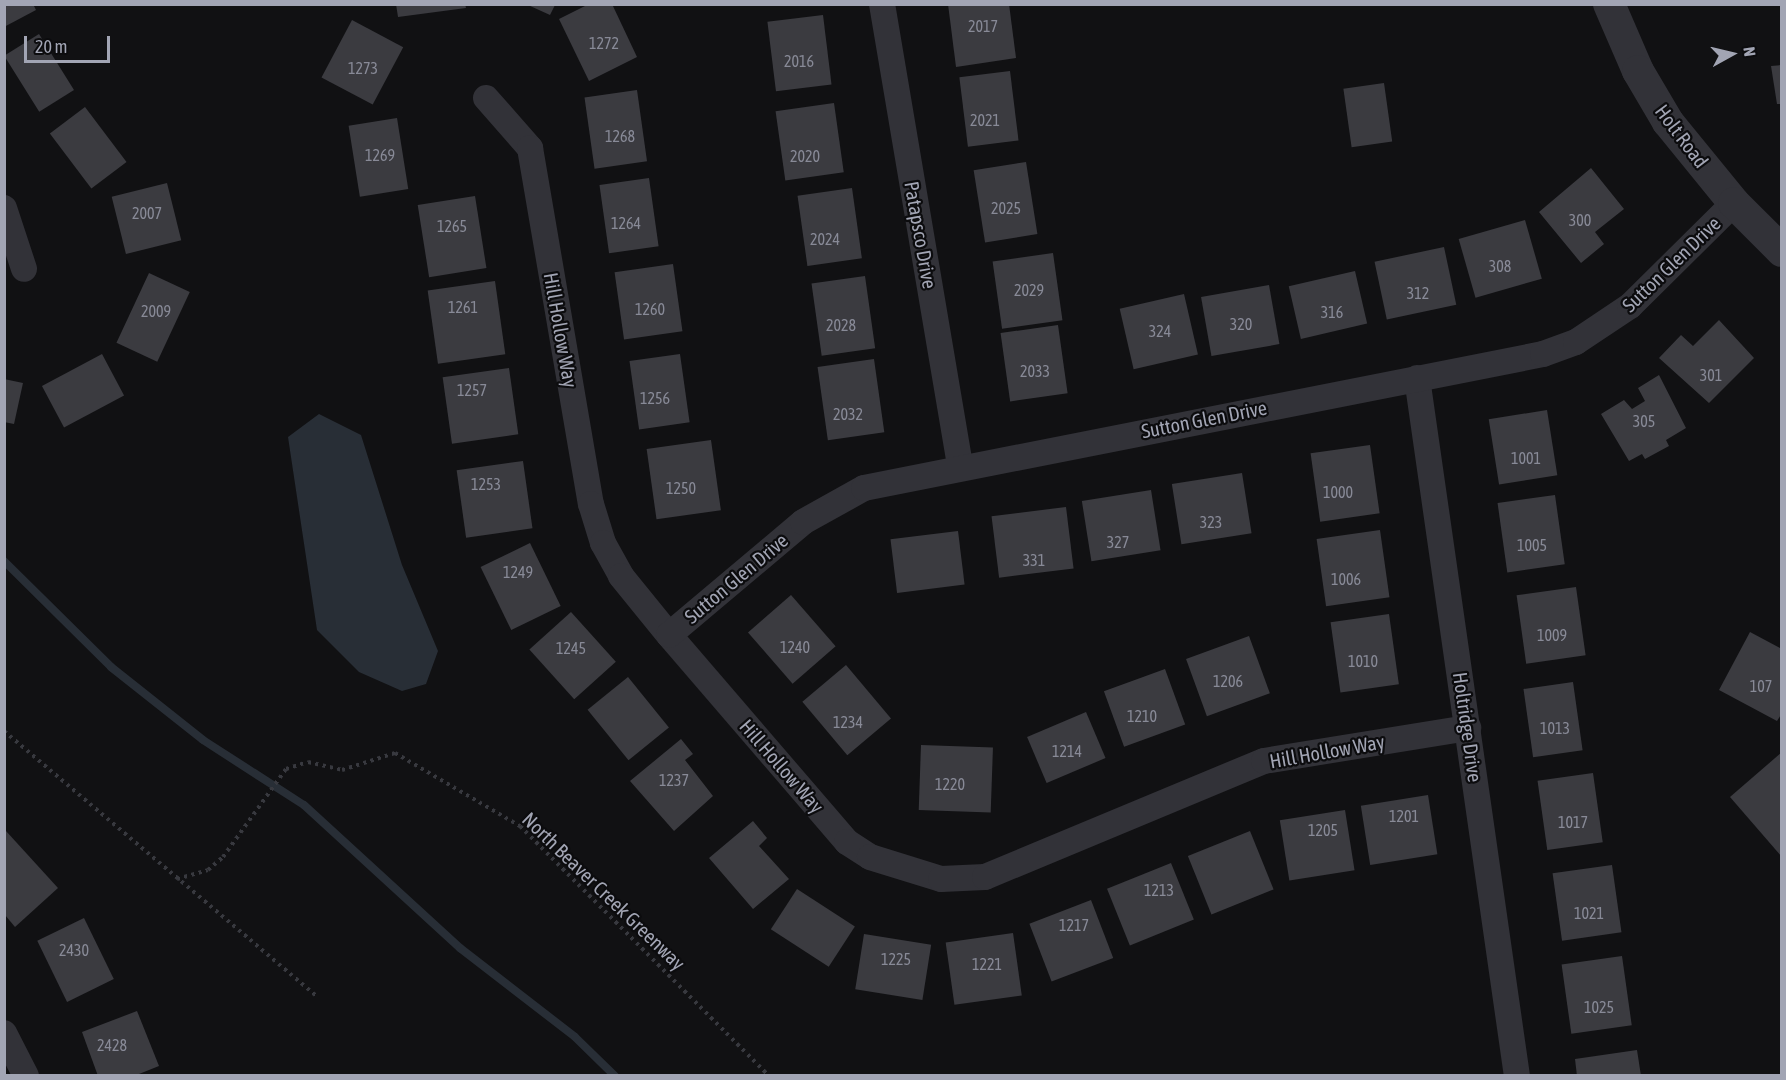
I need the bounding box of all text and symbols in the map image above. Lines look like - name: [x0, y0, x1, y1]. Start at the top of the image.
- house number: 2017: [968, 16, 998, 36]
- scale bar: [27, 24, 112, 62]
- north arrow: [1702, 24, 1762, 84]
- house number: 1272: [589, 33, 619, 53]
- text: 20 m: [35, 36, 67, 57]
- text: N: [1740, 46, 1759, 57]
- house number: 2016: [784, 51, 814, 71]
- house number: 1273: [348, 58, 378, 78]
- street label: Holt Road: [1650, 100, 1714, 172]
- house number: 2021: [970, 110, 1000, 130]
- house number: 1268: [605, 126, 635, 146]
- house number: 1269: [365, 145, 395, 165]
- house number: 2020: [790, 146, 820, 166]
- street label: Patapsco Drive: [900, 179, 942, 291]
- house number: 2025: [991, 198, 1021, 218]
- house number: 2007: [132, 203, 162, 223]
- house number: 300: [1569, 210, 1591, 230]
- street label: Sutton Glen Drive: [1617, 211, 1725, 317]
- house number: 1264: [611, 213, 641, 233]
- house number: 1265: [437, 216, 467, 236]
- house number: 2024: [810, 229, 840, 249]
- house number: 308: [1489, 256, 1511, 276]
- street label: Hill Hollow Way: [539, 271, 583, 389]
- house number: 2029: [1014, 280, 1044, 300]
- house number: 312: [1407, 283, 1429, 303]
- house number: 1261: [448, 297, 478, 317]
- house number: 1260: [635, 299, 665, 319]
- house number: 2009: [141, 301, 171, 321]
- house number: 316: [1321, 302, 1343, 322]
- house number: 320: [1230, 314, 1252, 334]
- house number: 2028: [826, 315, 856, 335]
- house number: 324: [1149, 321, 1171, 341]
- house number: 2033: [1020, 361, 1050, 381]
- house number: 301: [1700, 365, 1722, 385]
- house number: 1257: [457, 380, 487, 400]
- house number: 1256: [640, 388, 670, 408]
- street label: Sutton Glen Drive: [1139, 395, 1269, 443]
- house number: 2032: [833, 404, 863, 424]
- house number: 305: [1633, 411, 1655, 431]
- house number: 1001: [1511, 448, 1541, 468]
- house number: 1253: [471, 474, 501, 494]
- house number: 1250: [666, 478, 696, 498]
- house number: 1000: [1323, 482, 1353, 502]
- house number: 323: [1200, 512, 1222, 532]
- street label: Sutton Glen Drive: [680, 528, 792, 628]
- house number: 327: [1107, 532, 1129, 552]
- house number: 1005: [1517, 535, 1547, 555]
- house number: 331: [1023, 550, 1045, 570]
- house number: 1249: [503, 562, 533, 582]
- house number: 1006: [1331, 569, 1361, 589]
- house number: 1009: [1537, 625, 1567, 645]
- house number: 1240: [780, 637, 810, 657]
- house number: 1245: [556, 638, 586, 658]
- house number: 1010: [1348, 651, 1378, 671]
- street label: Holtridge Drive: [1448, 670, 1488, 784]
- house number: 1206: [1213, 671, 1243, 691]
- house number: 107: [1750, 676, 1772, 696]
- house number: 1210: [1127, 706, 1157, 726]
- house number: 1234: [833, 712, 863, 732]
- street label: Hill Hollow Way: [735, 714, 829, 818]
- house number: 1013: [1540, 718, 1570, 738]
- street label: Hill Hollow Way: [1268, 729, 1386, 773]
- house number: 1214: [1052, 741, 1082, 761]
- house number: 1237: [659, 770, 689, 790]
- house number: 1220: [935, 774, 965, 794]
- house number: 1201: [1389, 806, 1419, 826]
- street label: North Beaver Creek Greenway: [518, 807, 690, 975]
- house number: 1017: [1558, 812, 1588, 832]
- house number: 1205: [1308, 820, 1338, 840]
- house number: 1213: [1144, 880, 1174, 900]
- house number: 1021: [1574, 903, 1604, 923]
- house number: 1217: [1059, 915, 1089, 935]
- house number: 2430: [59, 940, 89, 960]
- house number: 1225: [881, 949, 911, 969]
- house number: 1221: [972, 954, 1002, 974]
- house number: 1025: [1584, 997, 1614, 1017]
- house number: 2428: [97, 1035, 127, 1055]

